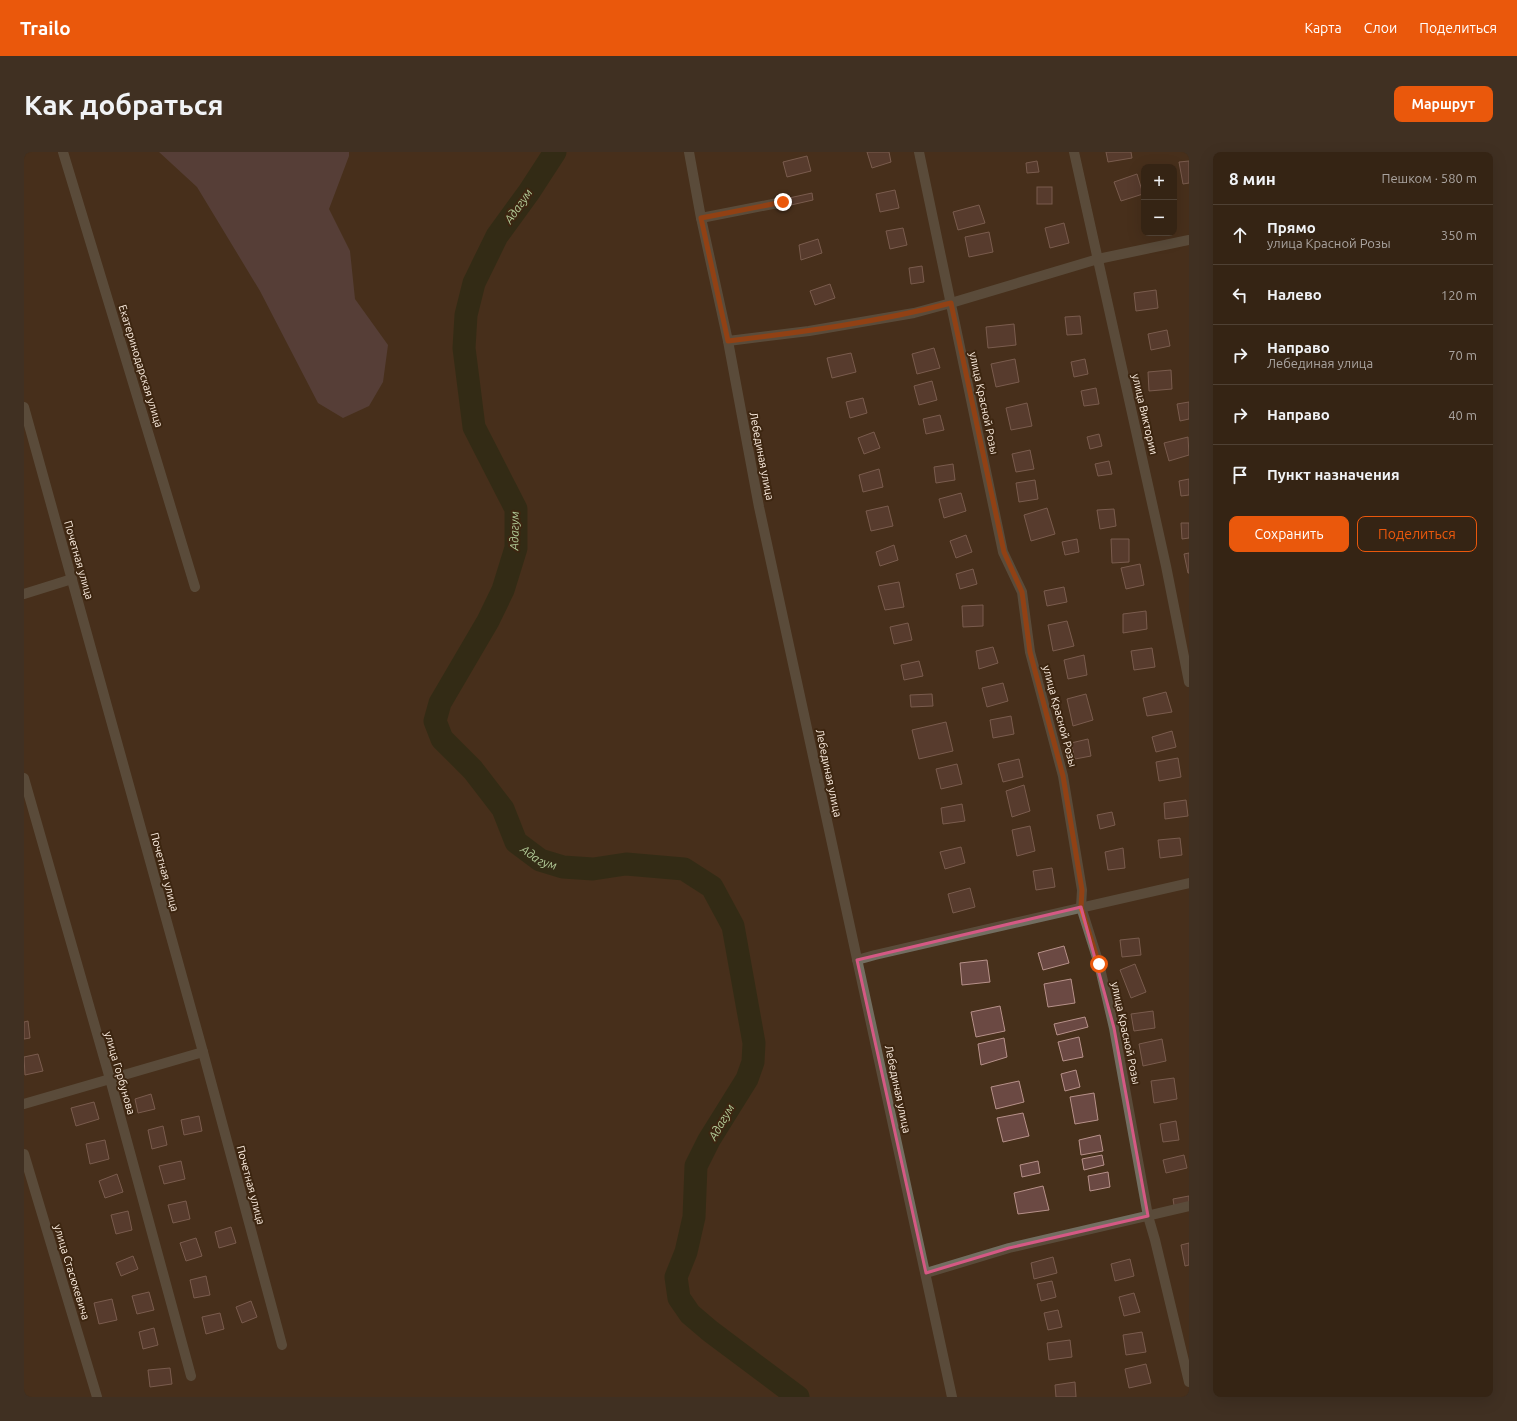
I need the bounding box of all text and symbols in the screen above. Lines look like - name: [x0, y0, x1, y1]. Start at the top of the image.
- text: Trailo: [20, 17, 71, 39]
- text: Карта: [1304, 20, 1342, 36]
- text: Слои: [1364, 20, 1397, 36]
- text: Поделиться: [1419, 20, 1497, 36]
- button: Маршрут: [1394, 86, 1493, 122]
- text: Как добраться: [24, 89, 223, 120]
- map controls: [1141, 164, 1177, 236]
- button: +: [1141, 164, 1177, 200]
- text: 8 мин: [1229, 169, 1276, 188]
- text: Пешком · 580 m: [1381, 171, 1477, 185]
- water label: Адагум: [501, 186, 535, 227]
- route end: [774, 193, 792, 211]
- button: −: [1141, 200, 1177, 236]
- text: Прямо: [1267, 219, 1316, 236]
- icon: ahead: [1229, 224, 1251, 246]
- text: 350 m: [1441, 228, 1477, 242]
- text: улица Красной Розы: [1267, 236, 1391, 250]
- icon: left: [1229, 284, 1251, 306]
- text: Налево: [1267, 286, 1322, 303]
- text: 120 m: [1441, 288, 1477, 302]
- street label: Екатеринодарская улица: [117, 303, 165, 429]
- text: Направо: [1267, 339, 1330, 356]
- icon: right: [1229, 344, 1251, 366]
- text: 70 m: [1448, 348, 1477, 362]
- street label: улица Красной Розы: [967, 351, 1001, 455]
- text: Лебединая улица: [1267, 356, 1373, 370]
- street label: улица Виктории: [1130, 372, 1160, 456]
- icon: right: [1229, 404, 1251, 426]
- text: Направо: [1267, 406, 1330, 423]
- text: 40 m: [1448, 408, 1477, 422]
- street label: Лебединая улица: [748, 411, 776, 501]
- icon: arrive: [1229, 464, 1251, 486]
- text: Пункт назначения: [1267, 466, 1400, 483]
- water label: Адагум: [507, 511, 521, 552]
- button: Сохранить: [1229, 516, 1349, 552]
- button: Поделиться: [1357, 516, 1477, 552]
- street label: Почетная улица: [62, 519, 96, 601]
- street label: улица Красной Розы: [1041, 664, 1079, 768]
- street label: Лебединая улица: [814, 728, 844, 818]
- street label: Почетная улица: [149, 831, 181, 913]
- water label: Адагум: [518, 841, 559, 871]
- route start: [1090, 955, 1108, 973]
- street label: улица Красной Розы: [1109, 981, 1143, 1085]
- street label: улица Горбунова: [102, 1030, 138, 1116]
- street label: Лебединая улица: [883, 1044, 913, 1134]
- water label: Адагум: [705, 1102, 736, 1143]
- street label: Почетная улица: [235, 1144, 267, 1226]
- street label: улица Стасюкевича: [52, 1223, 92, 1321]

